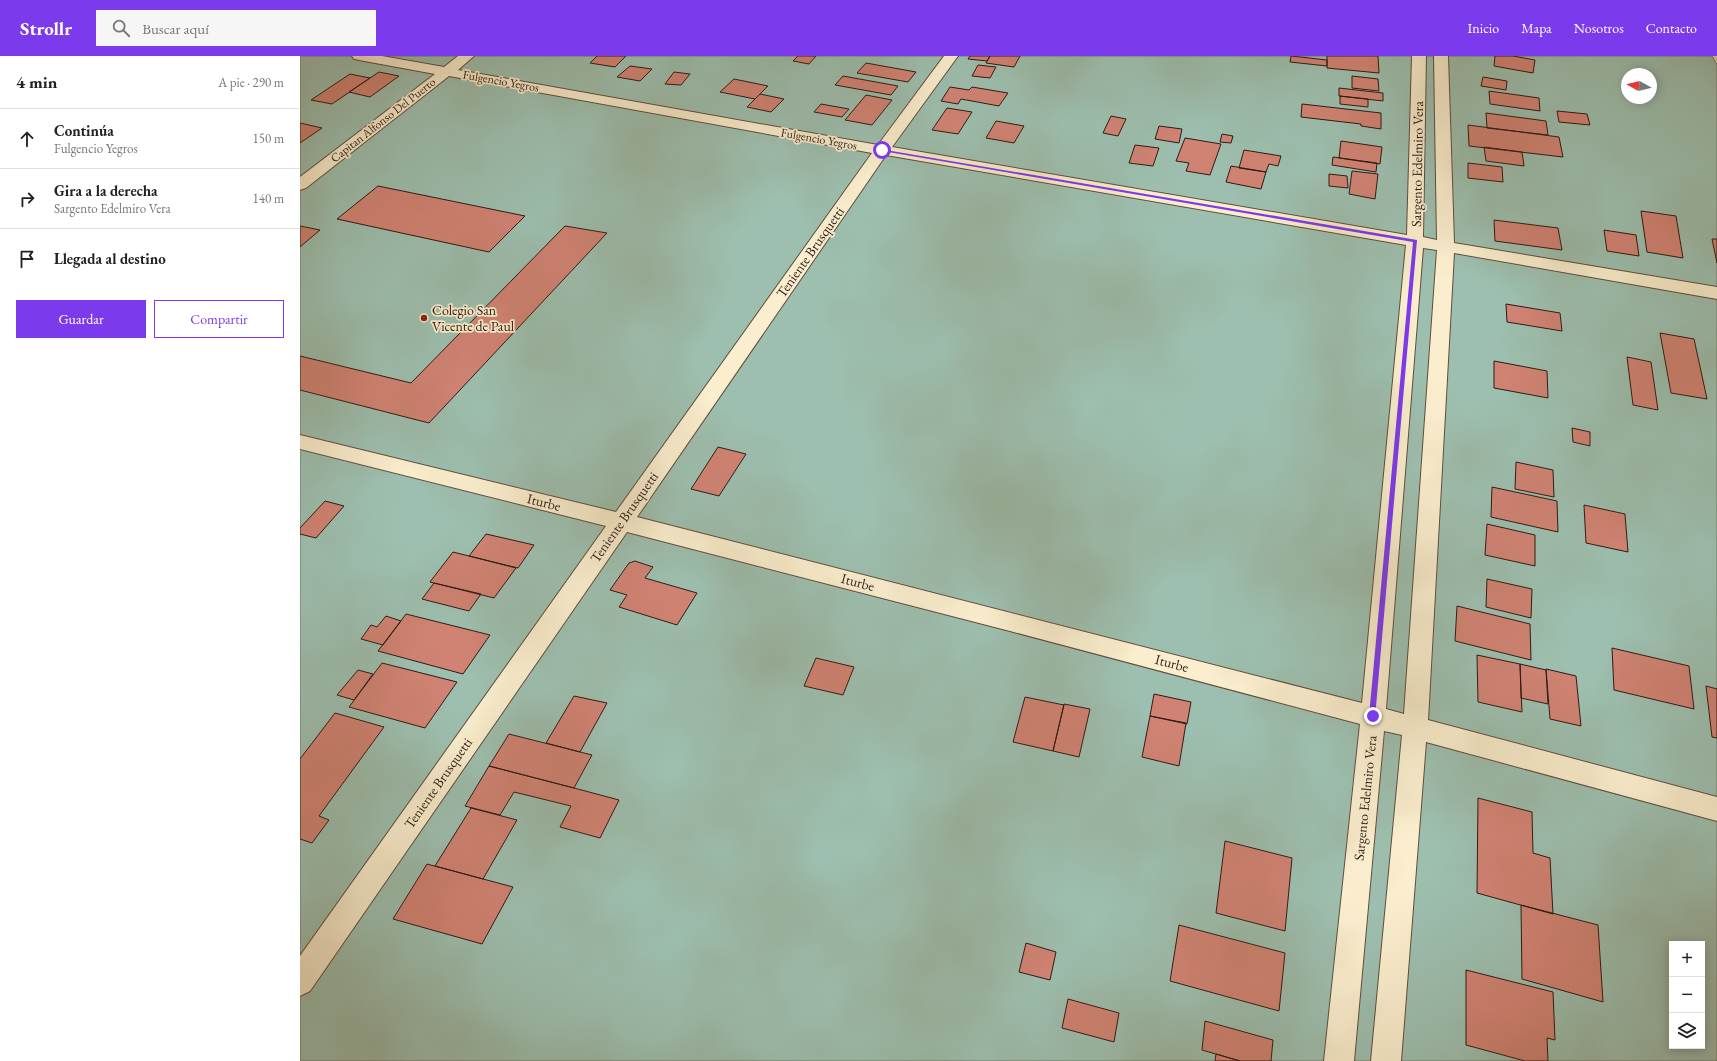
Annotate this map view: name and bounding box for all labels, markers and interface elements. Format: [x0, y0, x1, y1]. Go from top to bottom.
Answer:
search box [96, 10, 376, 46]
text: Strollr [20, 16, 72, 41]
icon: search [110, 17, 132, 39]
text: Buscar aquí [142, 19, 209, 38]
text: Inicio [1468, 19, 1499, 37]
text: Mapa [1521, 19, 1552, 37]
text: Nosotros [1574, 19, 1624, 37]
text: Contacto [1646, 19, 1697, 37]
street label: Fulgencio Yegros [462, 66, 541, 96]
north arrow [1621, 68, 1657, 104]
text: 4 min [16, 71, 57, 93]
text: A pie · 290 m [218, 74, 284, 91]
street label: Capitan Alfonso Del Puerto [327, 74, 439, 166]
street label: Sargento Edelmiro Vera [1407, 101, 1427, 227]
text: Continúa [54, 121, 114, 140]
street label: Fulgencio Yegros [780, 124, 859, 154]
icon: ahead [16, 128, 38, 150]
text: 150 m [253, 130, 284, 147]
text: Fulgencio Yegros [54, 140, 138, 157]
route start [873, 141, 891, 159]
text: Gira a la derecha [54, 181, 158, 200]
icon: right [16, 188, 38, 210]
text: 140 m [253, 190, 284, 207]
text: Sargento Edelmiro Vera [54, 200, 171, 217]
street label: Teniente Brusquetti [772, 203, 848, 301]
icon: arrive [16, 248, 38, 270]
text: Llegada al destino [54, 249, 166, 268]
button: Guardar [16, 300, 146, 338]
button: Compartir [154, 300, 284, 338]
place label: Colegio San Vicente de Paul [432, 301, 515, 335]
marker: Colegio San Vicente de Paul [419, 313, 429, 323]
street label: Teniente Brusquetti [586, 468, 662, 566]
street label: Iturbe [525, 489, 563, 515]
street label: Iturbe [839, 569, 877, 595]
street label: Iturbe [1153, 650, 1191, 676]
route end [1364, 707, 1382, 725]
street label: Teniente Brusquetti [400, 734, 476, 832]
street label: Sargento Edelmiro Vera [1349, 734, 1381, 861]
map controls [1669, 941, 1705, 1049]
button: + [1669, 941, 1705, 977]
button: − [1669, 977, 1705, 1013]
button: layers [1669, 1013, 1705, 1049]

